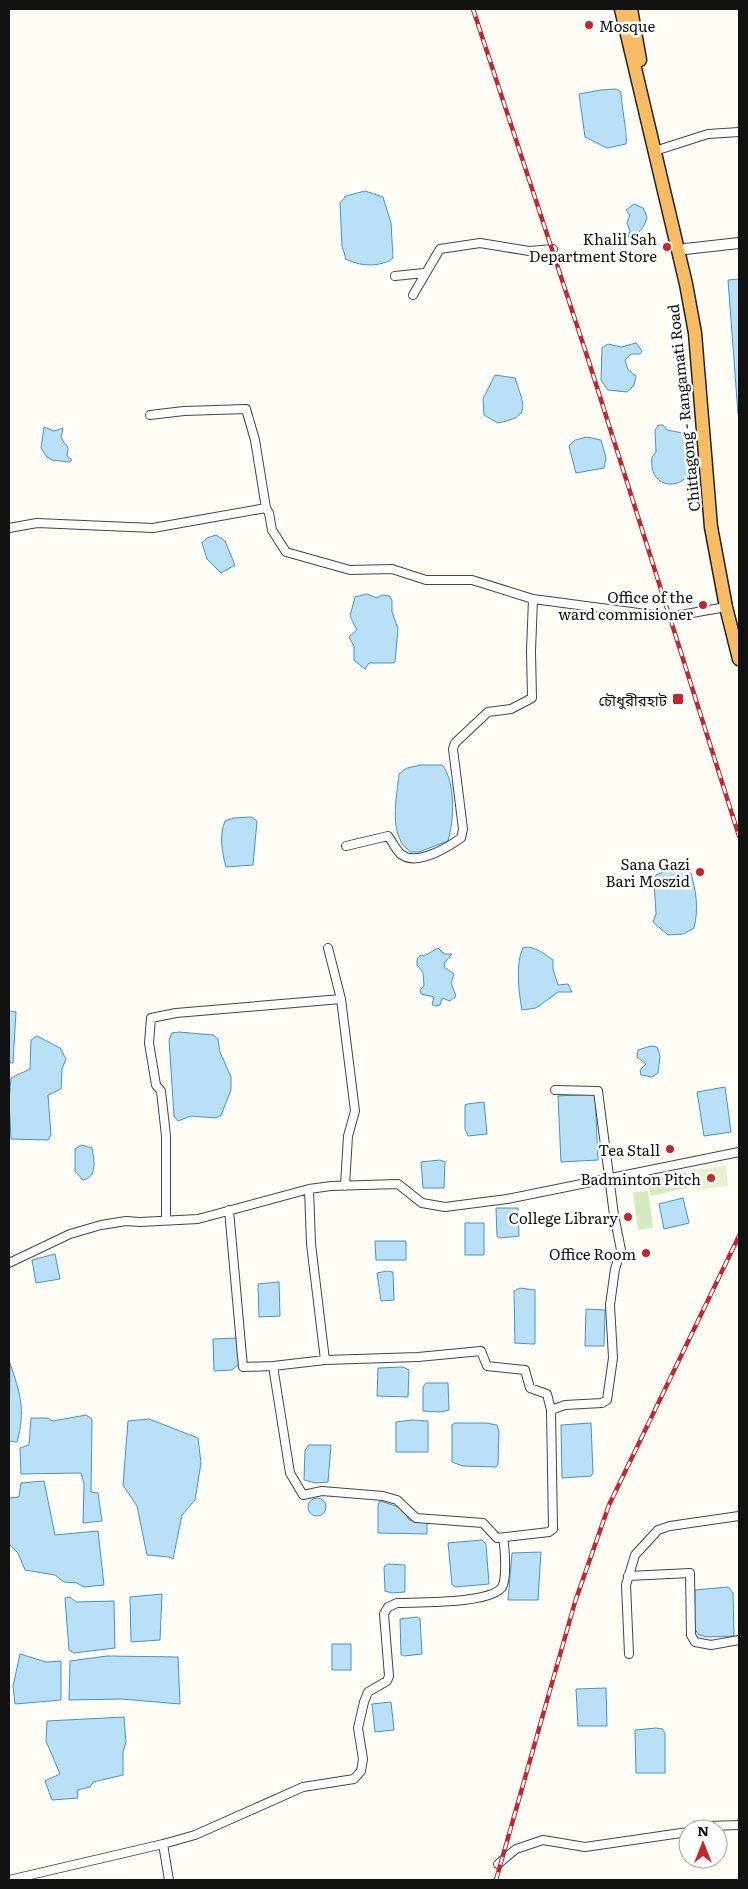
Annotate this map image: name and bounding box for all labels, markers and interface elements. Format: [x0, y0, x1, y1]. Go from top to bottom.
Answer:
place label: Mosque [599, 14, 655, 37]
marker: Mosque [583, 19, 595, 31]
place label: Khalil Sah Department Store [529, 227, 657, 267]
marker: Khalil Sah Department Store [661, 241, 673, 253]
street label: Chittagong - Rangamati Road [661, 303, 705, 513]
place label: Office of the ward commisioner [558, 585, 693, 625]
marker: Office of the ward commisioner [697, 599, 709, 611]
place label: চৌধুরীরহাট [599, 688, 668, 711]
marker: চৌধুরীরহাট [671, 692, 685, 706]
place label: Sana Gazi Bari Moszid [606, 852, 690, 892]
marker: Sana Gazi Bari Moszid [694, 866, 706, 878]
place label: Tea Stall [598, 1138, 660, 1161]
marker: Tea Stall [664, 1143, 676, 1155]
place label: Badminton Pitch [581, 1167, 701, 1190]
marker: Badminton Pitch [705, 1172, 717, 1184]
place label: College Library [508, 1206, 618, 1229]
marker: College Library [622, 1211, 634, 1223]
place label: Office Room [549, 1242, 636, 1265]
marker: Office Room [640, 1247, 652, 1259]
north arrow [678, 1819, 728, 1869]
text: N [697, 1820, 709, 1840]

